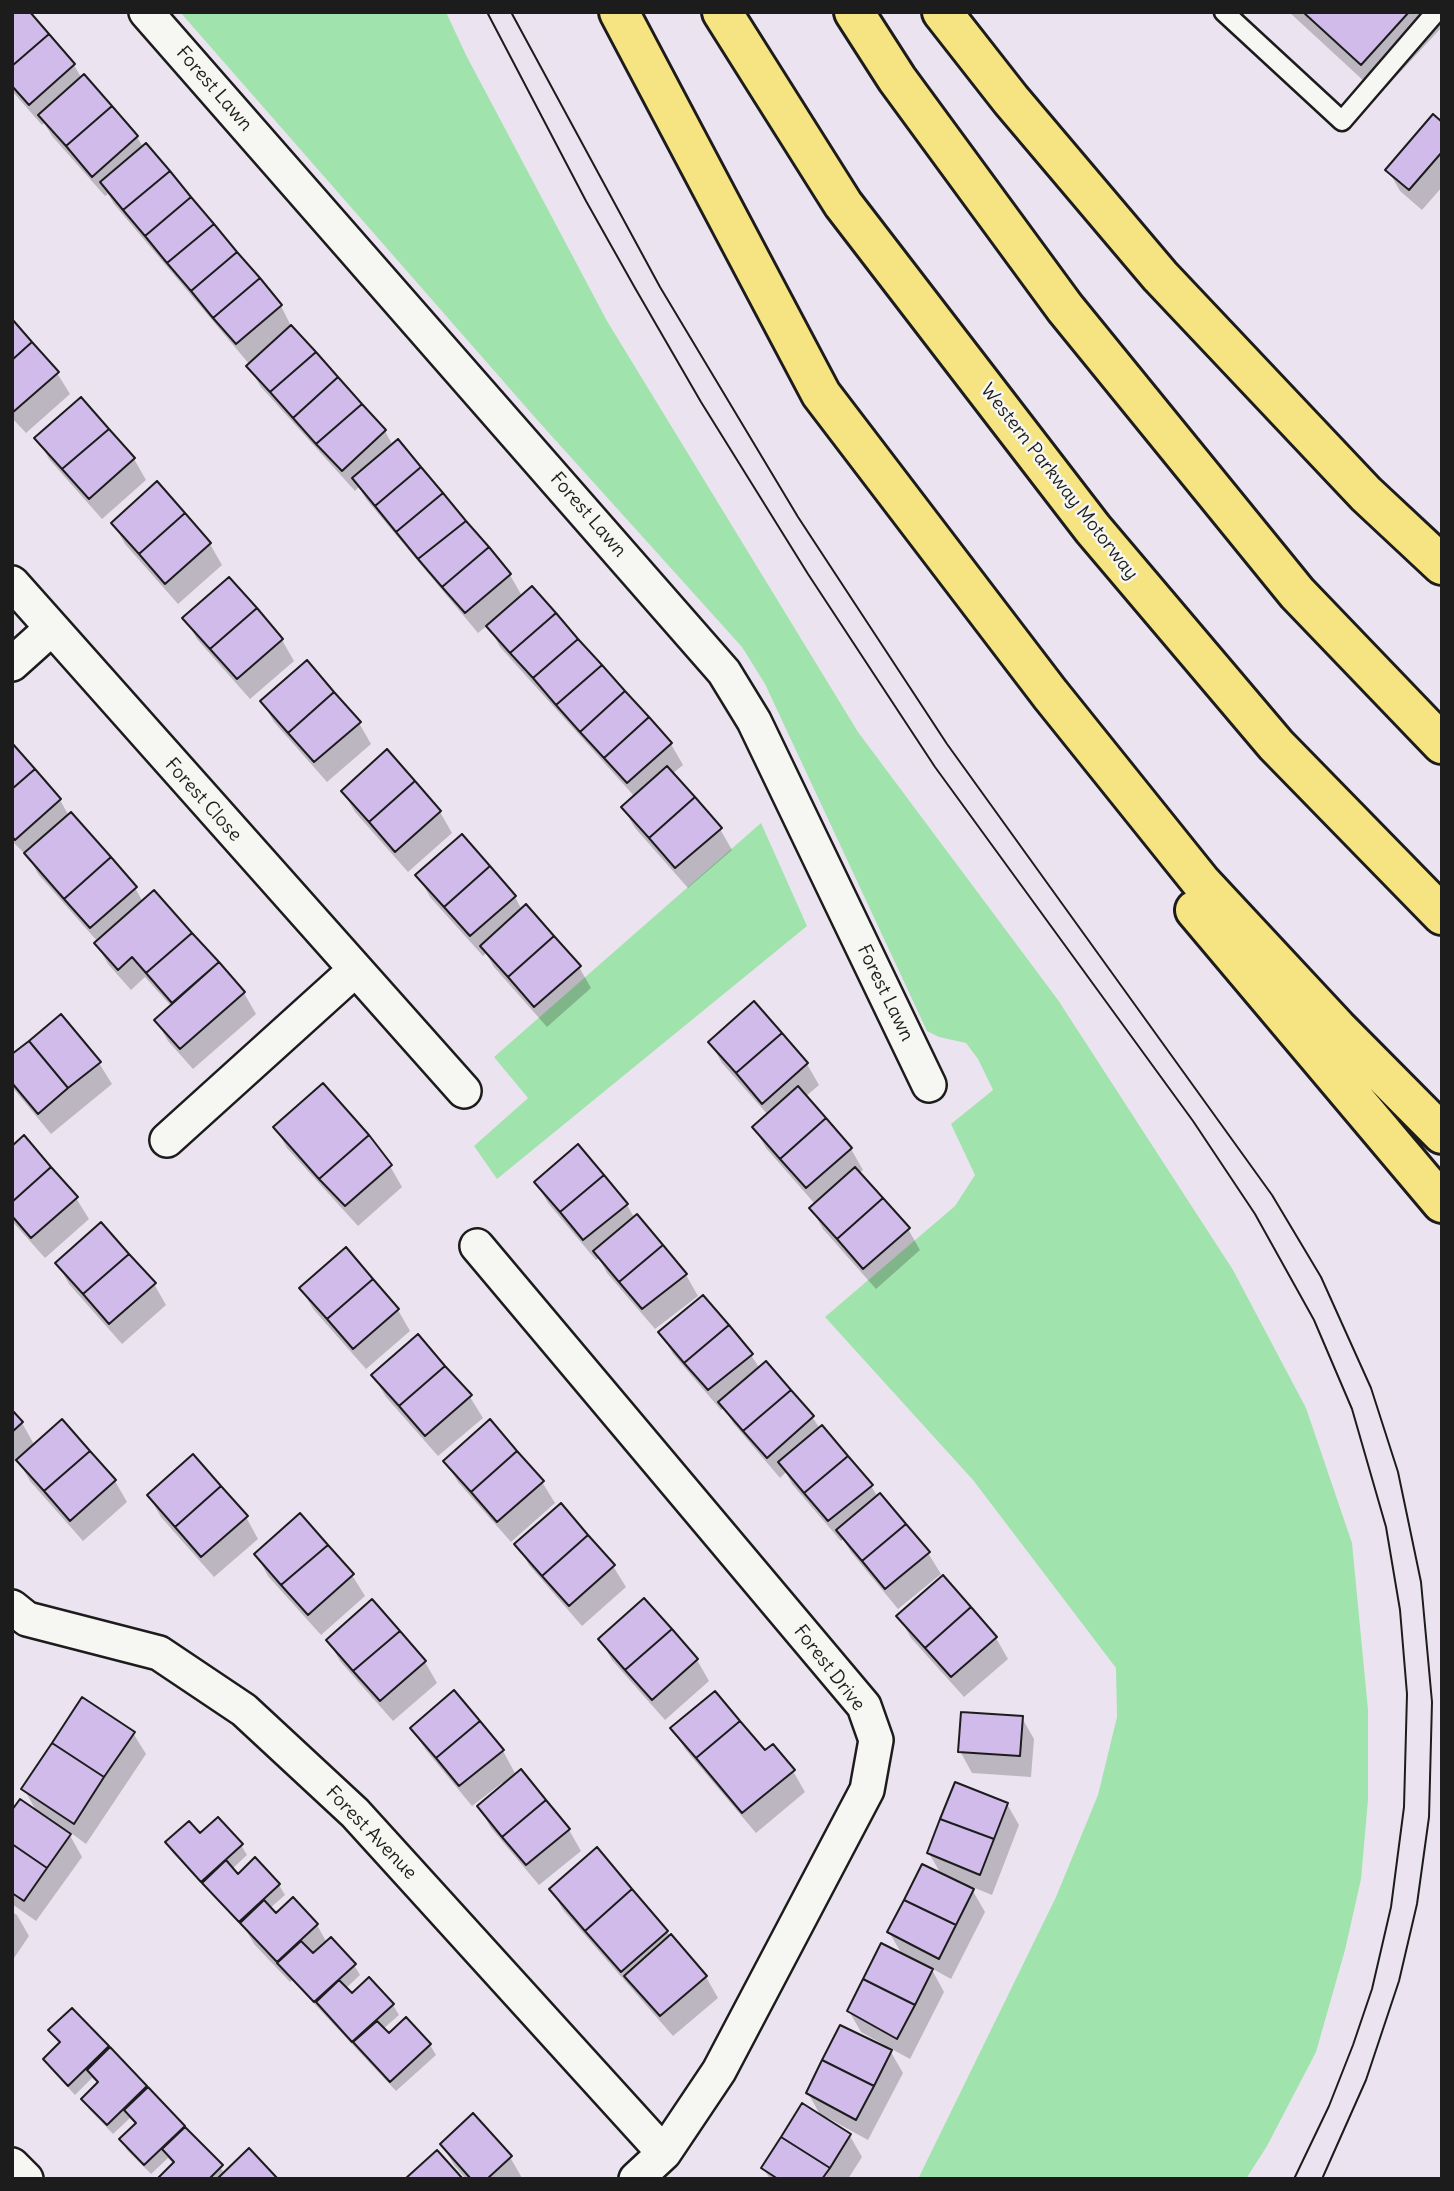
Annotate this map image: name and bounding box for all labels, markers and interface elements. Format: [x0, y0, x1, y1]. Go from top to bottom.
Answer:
street label: Forest Lawn [171, 42, 257, 136]
street label: Western Parkway Motorway [975, 379, 1143, 585]
street label: Forest Lawn [545, 468, 631, 562]
street label: Forest Close [160, 754, 246, 846]
street label: Forest Lawn [852, 941, 918, 1045]
street label: Forest Drive [788, 1621, 870, 1715]
street label: Forest Avenue [321, 1781, 421, 1885]

